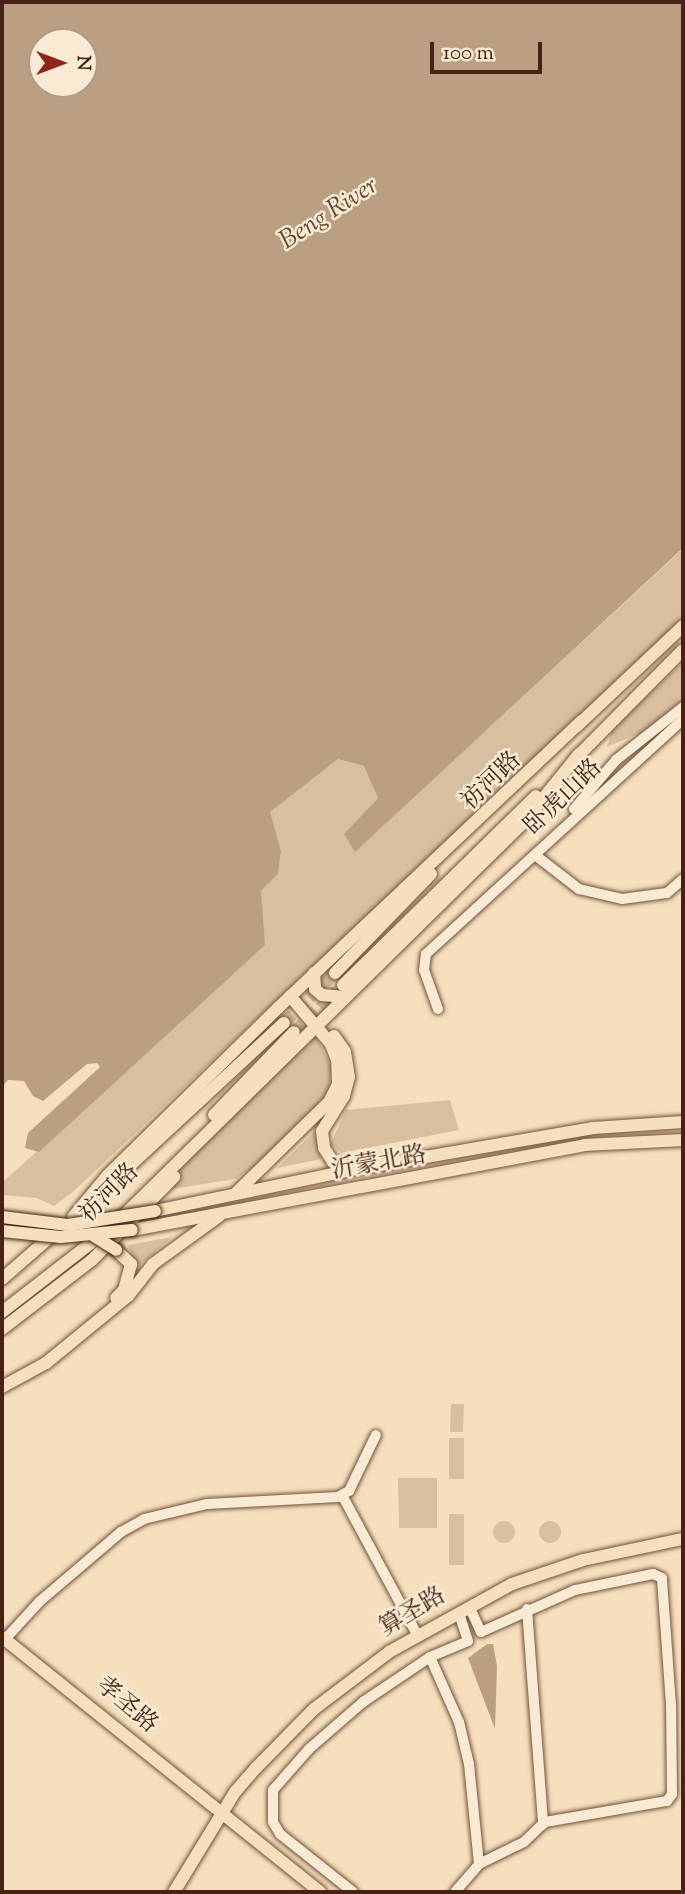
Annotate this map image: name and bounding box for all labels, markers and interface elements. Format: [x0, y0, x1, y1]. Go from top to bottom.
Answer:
north arrow [28, 28, 98, 98]
scale bar [433, 28, 545, 72]
text: 100 m [443, 39, 494, 69]
text: N [69, 55, 96, 71]
water label: Beng River [274, 171, 384, 257]
street label: 祊河路 [456, 747, 528, 817]
street label: 卧虎山路 [519, 754, 609, 842]
street label: 沂蒙北路 [329, 1141, 429, 1187]
street label: 祊河路 [74, 1158, 146, 1230]
street label: 算圣路 [375, 1582, 451, 1644]
street label: 孝圣路 [89, 1672, 163, 1740]

